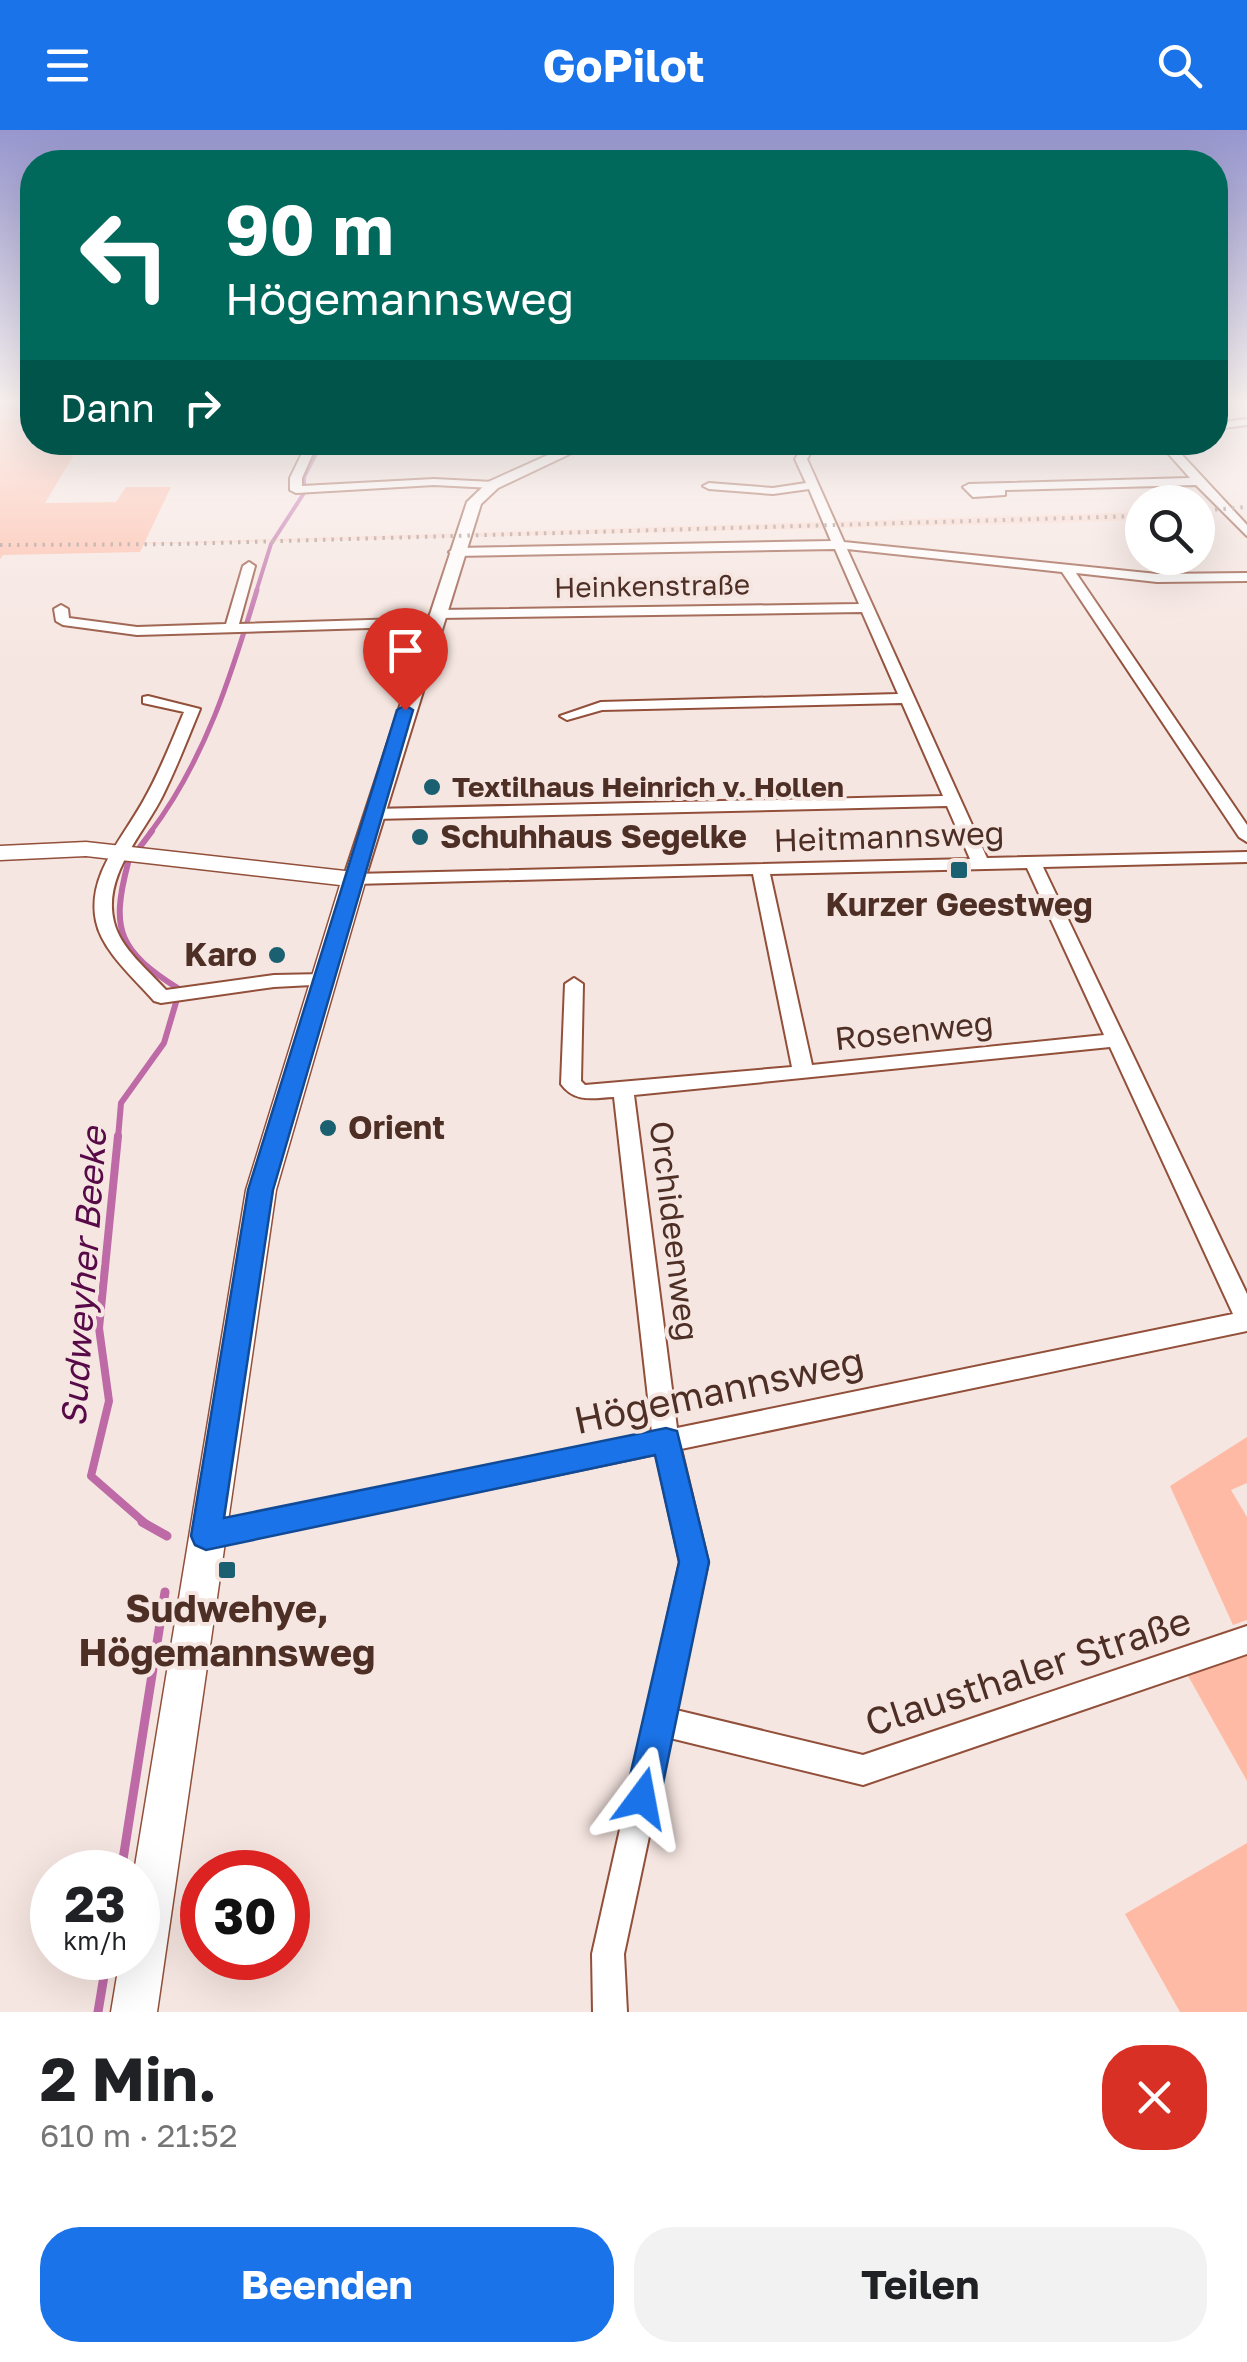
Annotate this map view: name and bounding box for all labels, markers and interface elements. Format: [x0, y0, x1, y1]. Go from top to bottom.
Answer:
icon: menu [40, 38, 95, 93]
text: GoPilot [542, 38, 705, 92]
icon: search [1152, 38, 1207, 93]
text: 90 m [225, 186, 394, 270]
icon: left [60, 190, 190, 320]
text: Högemannsweg [225, 271, 574, 325]
icon: right [175, 380, 230, 435]
text: Dann [60, 385, 155, 430]
map controls [1125, 485, 1215, 575]
button: search [1125, 485, 1215, 575]
street label: Heinkenstraße [554, 567, 750, 604]
pin [363, 608, 448, 711]
icon: arrive [378, 623, 433, 678]
place label: Textilhaus Heinrich v. Hollen [452, 770, 844, 803]
marker: Textilhaus Heinrich v. Hollen [421, 776, 443, 798]
street label: Heitmannsweg [773, 813, 1005, 859]
place label: Schuhhaus Segelke [440, 817, 747, 855]
marker: Schuhhaus Segelke [409, 826, 431, 848]
marker: Kurzer Geestweg [948, 859, 970, 881]
place label: Kurzer Geestweg [825, 885, 1093, 923]
place label: Karo [184, 935, 257, 973]
marker: Karo [266, 944, 288, 966]
street label: Rosenweg [833, 1003, 995, 1057]
place label: Orient [348, 1108, 445, 1146]
marker: Orient [317, 1117, 339, 1139]
street label: Orchideenweg [643, 1119, 707, 1343]
water label: Sudweyher Beeke [52, 1123, 115, 1428]
street label: Högemannsweg [570, 1337, 868, 1442]
marker: Sudwehye, Högemannsweg [216, 1559, 238, 1581]
place label: Sudwehye, Högemannsweg [79, 1585, 375, 1675]
street label: Clausthaler Straße [859, 1597, 1196, 1744]
position arrow [590, 1746, 694, 1850]
speed limit sign: 30 [180, 1850, 310, 1980]
text: 23 [64, 1873, 125, 1933]
text: km/h [63, 1925, 127, 1956]
text: 2 Min. [40, 2042, 217, 2114]
button: close [1102, 2045, 1207, 2150]
text: 610 m · 21:52 [40, 2116, 237, 2154]
button: Beenden [40, 2227, 614, 2342]
button: Teilen [634, 2227, 1207, 2342]

